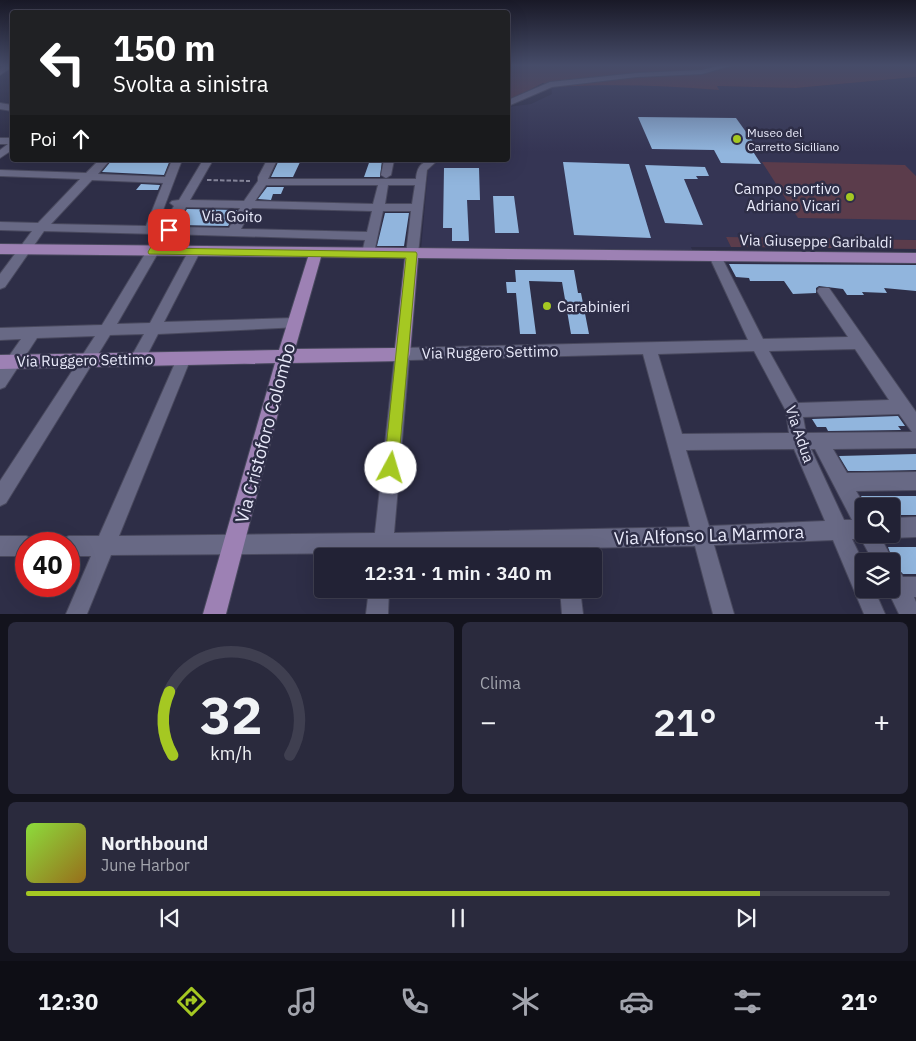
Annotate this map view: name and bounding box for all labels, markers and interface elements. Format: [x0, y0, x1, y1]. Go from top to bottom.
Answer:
text: 150 m [113, 25, 216, 71]
icon: left [30, 30, 95, 95]
text: Svolta a sinistra [113, 69, 268, 98]
icon: ahead [67, 125, 95, 153]
place label: Museo del Carretto Siciliano [747, 125, 840, 154]
text: Poi [30, 127, 57, 151]
marker: Museo del Carretto Siciliano [731, 133, 743, 145]
place label: Campo sportivo Adriano Vicari [734, 179, 840, 215]
marker: Campo sportivo Adriano Vicari [844, 191, 856, 203]
street label: Via Goito [202, 206, 262, 226]
pin [148, 209, 190, 251]
icon: arrive [155, 216, 183, 244]
street label: Via Giuseppe Garibaldi [739, 230, 893, 252]
place label: Carabinieri [557, 297, 630, 316]
marker: Carabinieri [541, 300, 553, 312]
street label: Via Cristoforo Colombo [230, 340, 300, 526]
street label: Via Ruggero Settimo [422, 341, 558, 363]
street label: Via Ruggero Settimo [17, 349, 153, 371]
street label: Via Adua [781, 403, 819, 465]
position arrow [364, 441, 416, 493]
map controls [855, 498, 900, 598]
button: search [855, 498, 900, 543]
street label: Via Alfonso La Marmora [613, 520, 805, 550]
speed limit sign: 40 [15, 532, 80, 597]
button: layers [855, 553, 900, 598]
text: 12:31 · 1 min · 340 m [364, 561, 552, 585]
text: Clima [480, 673, 521, 693]
text: 32 [200, 681, 262, 748]
text: 21° [653, 697, 717, 746]
text: − [480, 703, 497, 740]
text: + [873, 703, 890, 740]
text: km/h [210, 742, 252, 765]
text: Northbound [101, 831, 208, 855]
text: June Harbor [101, 855, 190, 875]
icon: previous [156, 904, 184, 932]
icon: pause [444, 904, 472, 932]
icon: next [732, 904, 760, 932]
icon: directions [174, 984, 209, 1019]
icon: music [285, 984, 320, 1019]
icon: phone [397, 984, 432, 1019]
icon: climate [508, 984, 543, 1019]
icon: car [619, 984, 654, 1019]
icon: filters [730, 984, 765, 1019]
text: 12:30 [38, 987, 98, 1016]
text: 21° [841, 987, 878, 1016]

